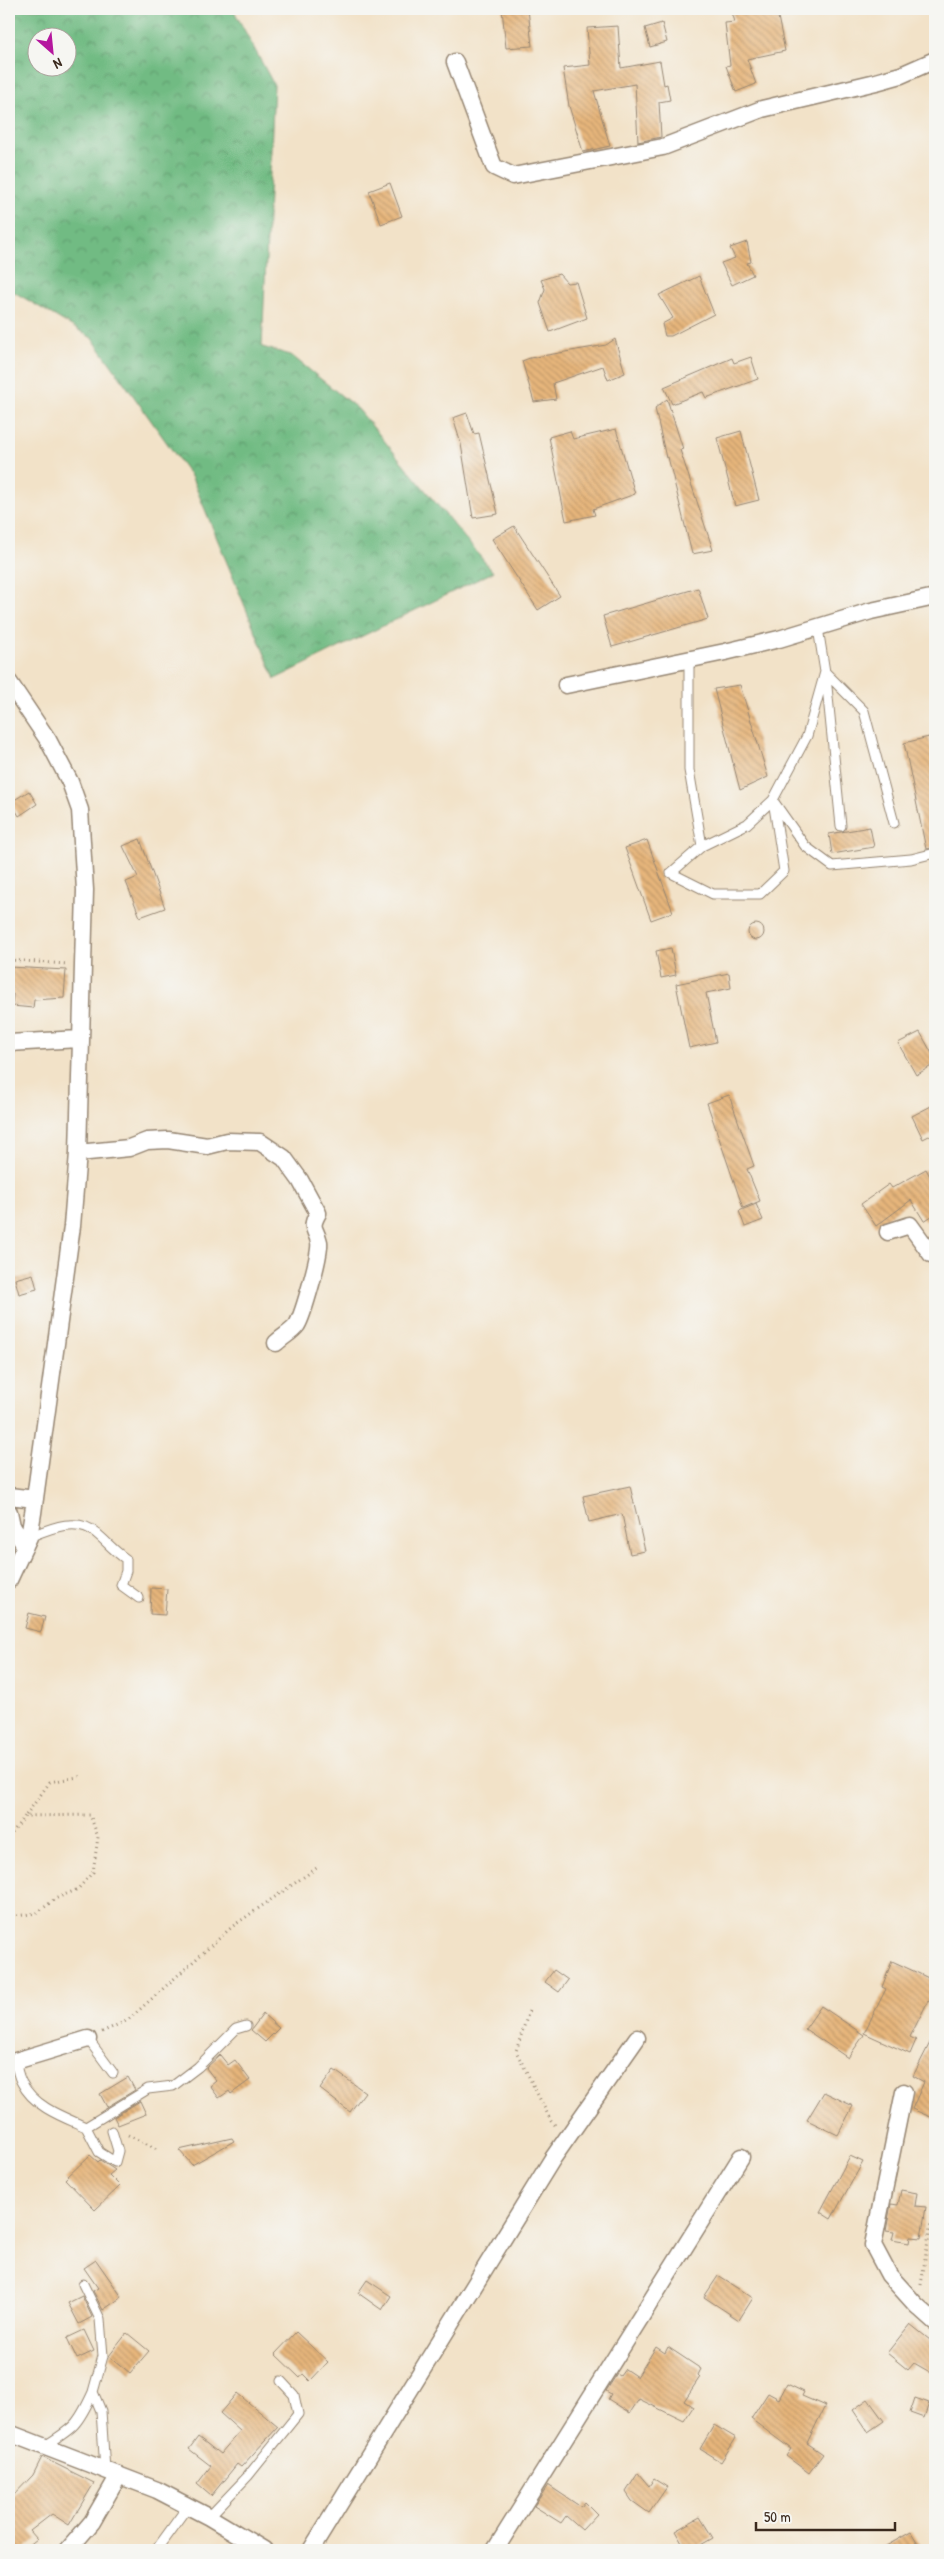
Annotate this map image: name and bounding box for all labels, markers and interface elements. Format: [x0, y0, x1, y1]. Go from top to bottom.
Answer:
north arrow [28, 28, 78, 78]
text: N [50, 54, 66, 74]
scale bar [756, 2499, 895, 2531]
text: 50 m [764, 2506, 791, 2527]

